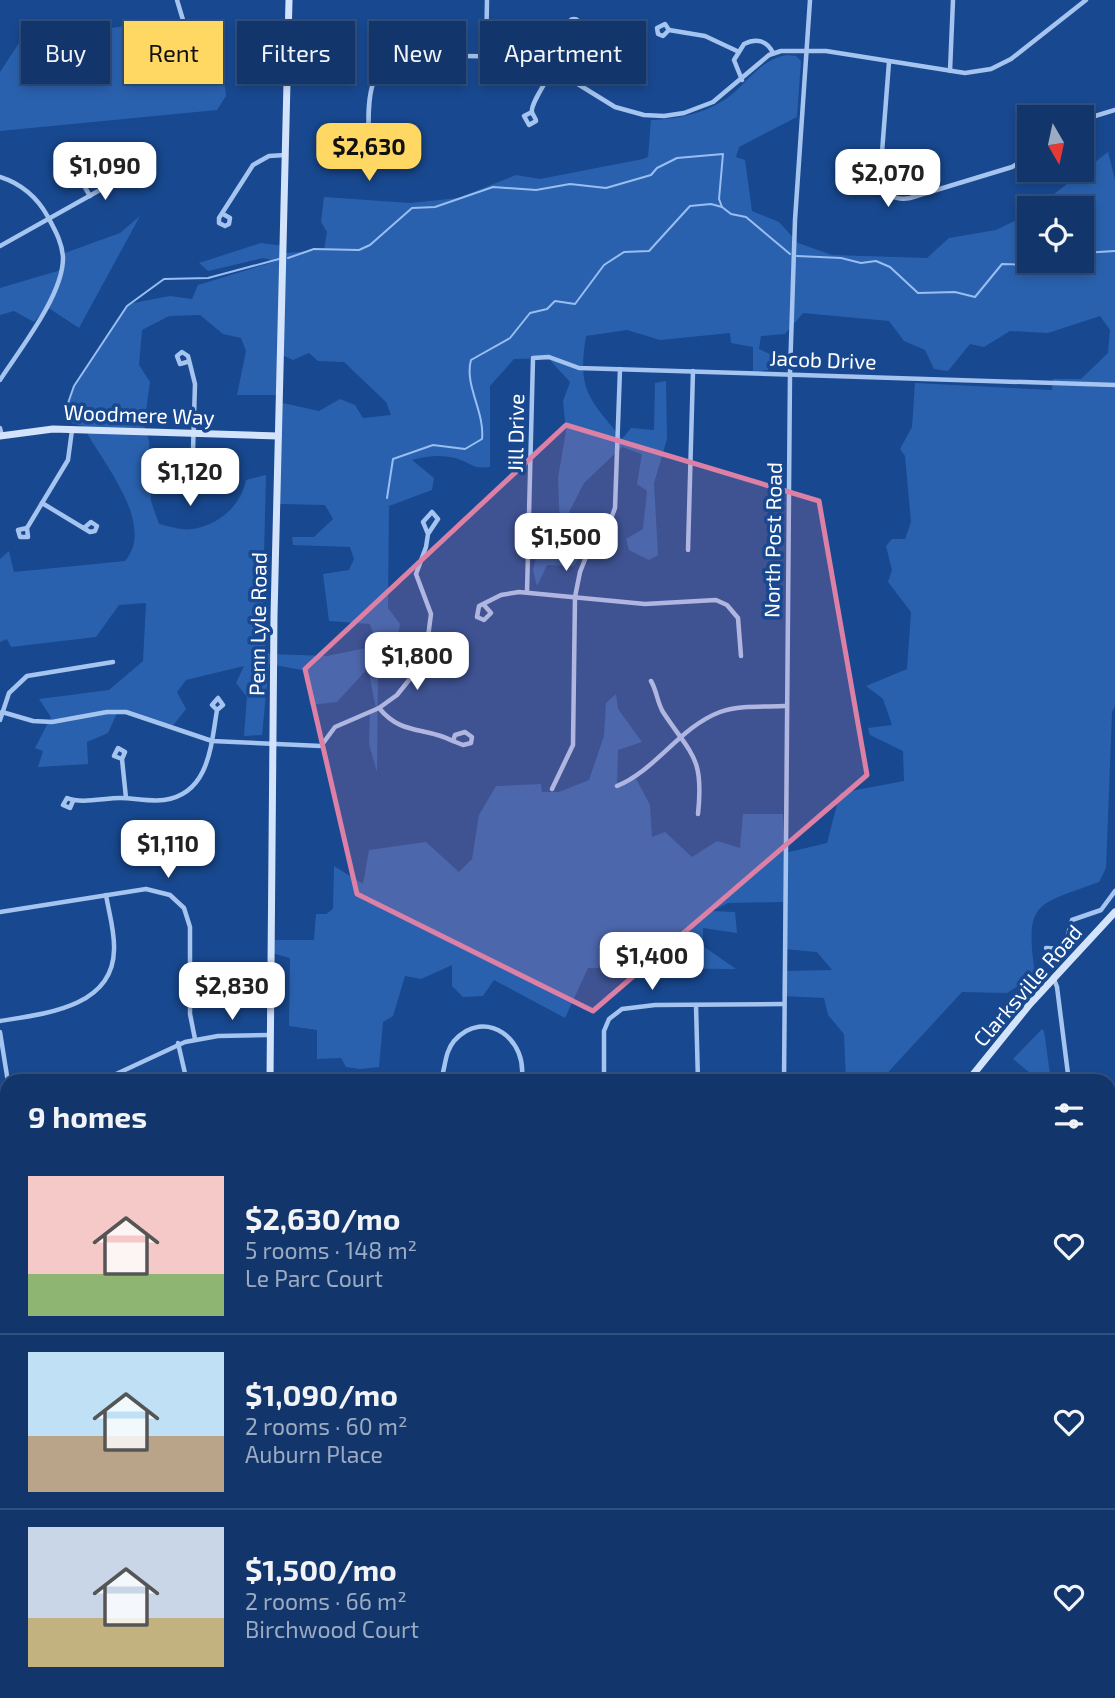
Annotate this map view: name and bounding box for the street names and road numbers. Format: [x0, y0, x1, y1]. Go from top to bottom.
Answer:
street label: Jacob Drive [769, 345, 877, 373]
street label: Jill Drive [502, 393, 528, 473]
street label: Woodmere Way [63, 399, 215, 429]
street label: North Post Road [758, 462, 786, 618]
street label: Penn Lyle Road [243, 552, 271, 696]
street label: Clarksville Road [968, 919, 1086, 1051]

